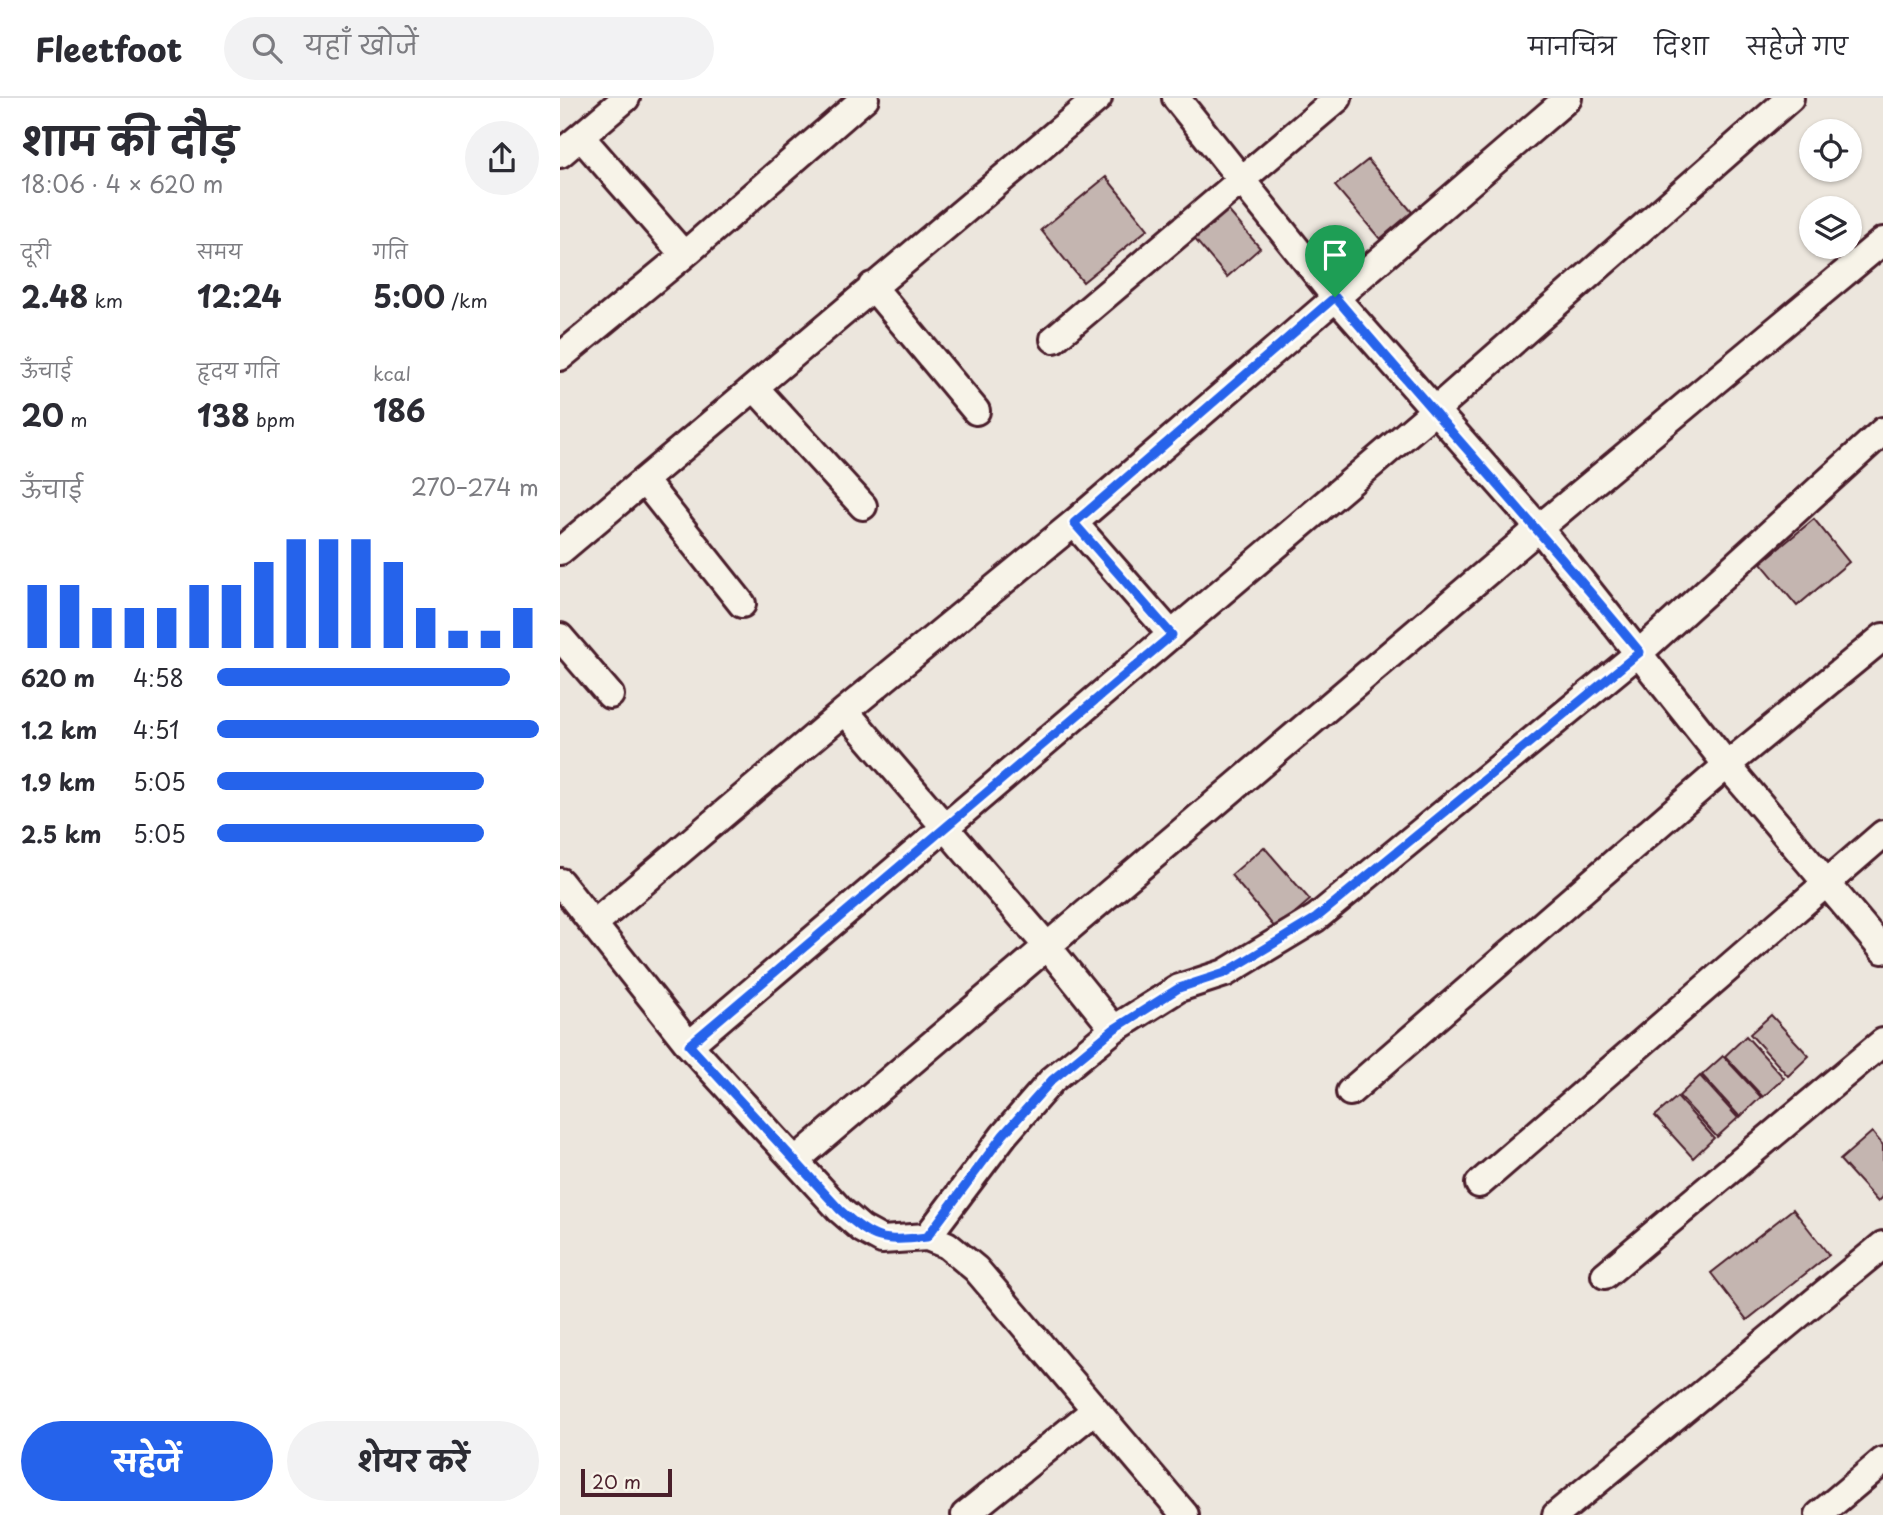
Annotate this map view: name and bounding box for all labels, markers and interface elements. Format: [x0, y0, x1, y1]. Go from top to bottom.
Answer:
search box [224, 17, 714, 80]
text: Fleetfoot [35, 23, 182, 73]
text: यहाँ खोजें [304, 25, 418, 64]
text: मानचित्र [1528, 27, 1616, 63]
text: दिशा [1654, 27, 1709, 63]
text: सहेजे गए [1747, 27, 1848, 63]
icon: search [248, 29, 286, 67]
text: शाम की दौड़ [21, 111, 238, 168]
map controls [1799, 119, 1862, 259]
button: locate [1799, 119, 1862, 182]
button: share [465, 121, 539, 195]
text: 18:06 · 4 × 620 m [21, 166, 223, 201]
button: layers [1799, 196, 1862, 259]
pin [1305, 225, 1365, 297]
icon: arrive [1316, 236, 1354, 274]
text: दूरी [21, 237, 51, 265]
text: समय [197, 237, 242, 265]
text: गति [373, 237, 408, 265]
text: 2.48 [21, 273, 88, 318]
text: 12:24 [197, 273, 282, 318]
text: 5:00 [373, 273, 445, 318]
text: km [88, 286, 123, 314]
text: /km [445, 286, 488, 314]
text: ऊँचाई [21, 356, 72, 384]
text: हृदय गति [197, 356, 279, 384]
text: kcal [373, 359, 411, 387]
text: 186 [373, 387, 426, 432]
text: 20 [21, 392, 64, 437]
text: 138 [197, 392, 250, 437]
text: m [64, 405, 87, 433]
text: bpm [250, 405, 295, 433]
text: 270–274 m [411, 469, 539, 504]
text: ऊँचाई [21, 471, 83, 506]
text: 620 m [21, 660, 95, 695]
text: 4:58 [133, 660, 184, 695]
text: 1.2 km [21, 712, 97, 747]
text: 4:51 [133, 712, 179, 747]
text: 1.9 km [21, 764, 95, 799]
text: 5:05 [133, 764, 186, 799]
text: 2.5 km [21, 816, 101, 851]
text: 5:05 [133, 816, 186, 851]
button: सहेजें [21, 1421, 273, 1501]
button: शेयर करें [287, 1421, 539, 1501]
scale bar [581, 1466, 672, 1498]
text: 20 m [592, 1467, 641, 1495]

